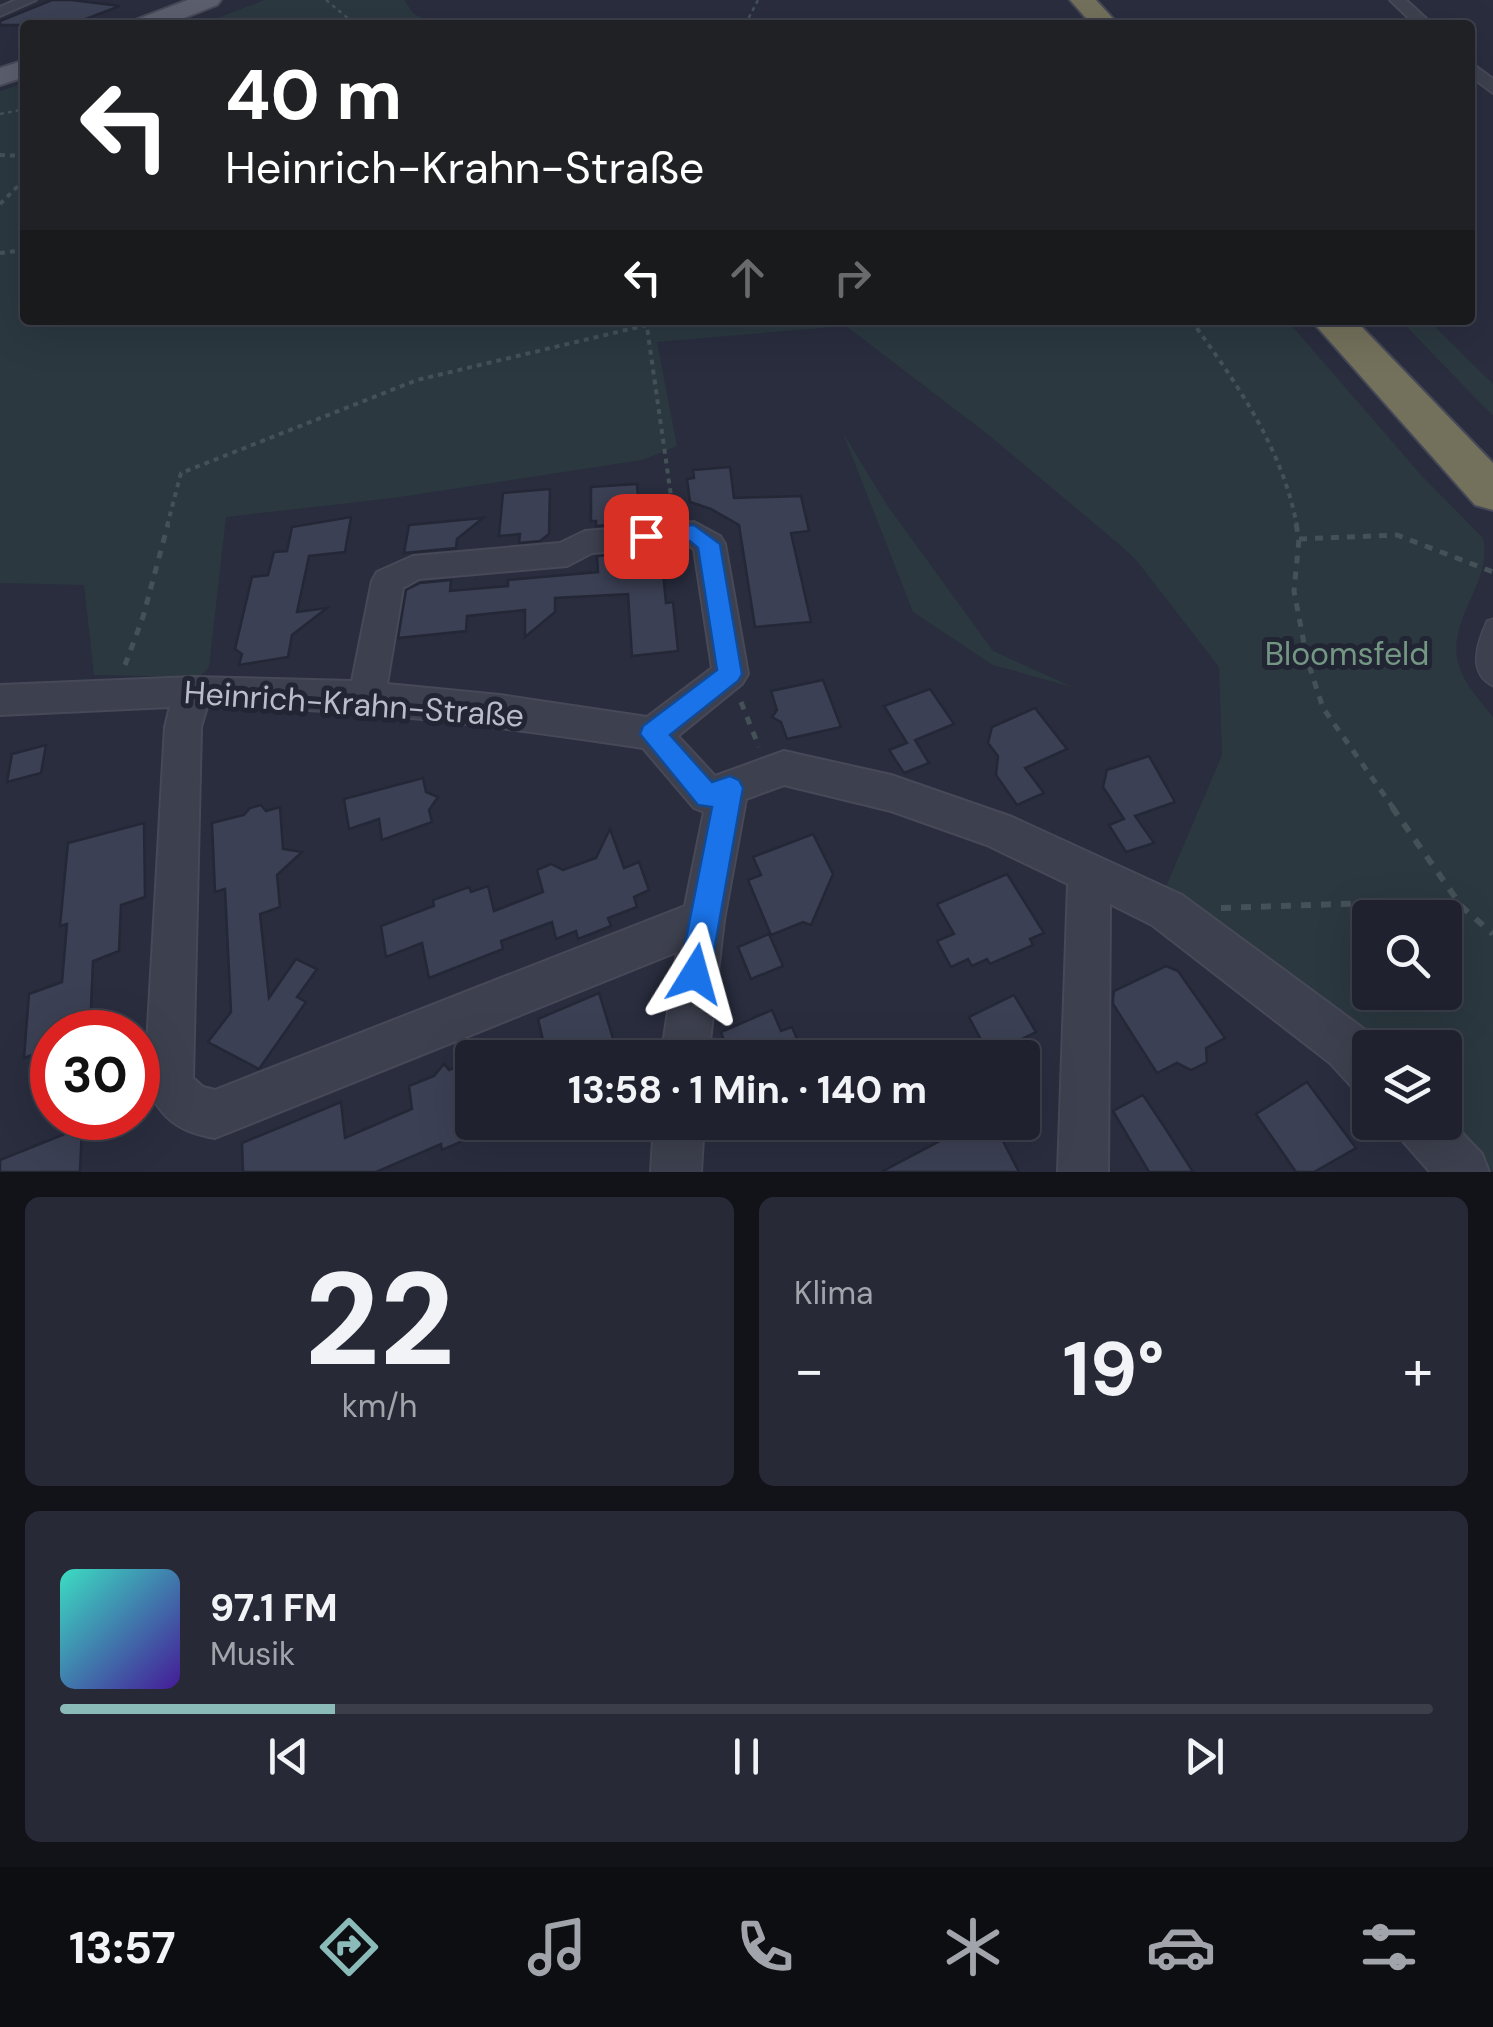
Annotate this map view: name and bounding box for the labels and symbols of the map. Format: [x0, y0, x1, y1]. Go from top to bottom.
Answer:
pin [604, 494, 689, 579]
park label: Bloomsfeld [1265, 633, 1429, 675]
street label: Heinrich-Krahn-Straße [183, 671, 525, 737]
position arrow [643, 922, 747, 1026]
speed limit sign: 30 [30, 1010, 160, 1140]

